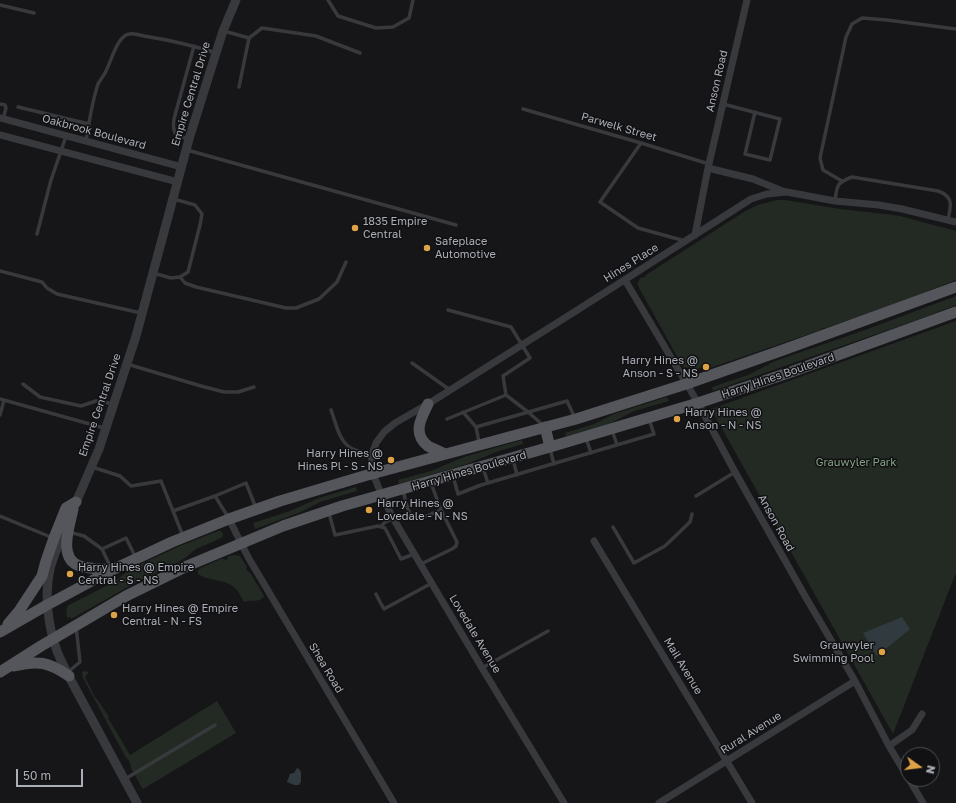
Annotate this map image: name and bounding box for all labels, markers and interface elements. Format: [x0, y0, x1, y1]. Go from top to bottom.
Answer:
street label: Empire Central Drive [169, 40, 213, 148]
street label: Anson Road [703, 49, 731, 113]
street label: Parwelk Street [580, 110, 658, 144]
street label: Oakbrook Boulevard [41, 112, 147, 152]
place label: 1835 Empire Central [363, 215, 427, 241]
marker: 1835 Empire Central [350, 223, 360, 233]
place label: Safeplace Automotive [435, 235, 496, 261]
street label: Hines Place [601, 241, 661, 285]
marker: Safeplace Automotive [422, 243, 432, 253]
street label: Harry Hines Boulevard [720, 350, 836, 402]
street label: Empire Central Drive [76, 352, 124, 458]
place label: Harry Hines @ Anson - S - NS [621, 354, 698, 380]
marker: Harry Hines @ Anson - S - NS [701, 362, 711, 372]
place label: Harry Hines @ Anson - N - NS [685, 406, 762, 432]
marker: Harry Hines @ Anson - N - NS [672, 414, 682, 424]
place label: Harry Hines @ Hines Pl - S - NS [297, 447, 383, 473]
street label: Harry Hines Boulevard [410, 448, 528, 494]
marker: Harry Hines @ Hines Pl - S - NS [386, 455, 396, 465]
park label: Grauwyler Park [816, 456, 896, 470]
street label: Anson Road [755, 492, 797, 554]
place label: Harry Hines @ Lovedale - N - NS [377, 497, 468, 523]
marker: Harry Hines @ Lovedale - N - NS [364, 505, 374, 515]
place label: Harry Hines @ Empire Central - S - NS [78, 561, 194, 587]
marker: Harry Hines @ Empire Central - S - NS [65, 569, 75, 579]
street label: Lovedale Avenue [446, 592, 504, 676]
place label: Harry Hines @ Empire Central - N - FS [122, 602, 238, 628]
marker: Harry Hines @ Empire Central - N - FS [109, 610, 119, 620]
street label: Mail Avenue [661, 635, 705, 697]
place label: Grauwyler Swimming Pool [793, 639, 874, 665]
street label: Shea Road [306, 641, 346, 695]
marker: Grauwyler Swimming Pool [877, 647, 887, 657]
street label: Rural Avenue [718, 709, 784, 757]
north arrow [900, 747, 940, 787]
scale bar [18, 761, 85, 787]
text: N [924, 764, 938, 775]
text: 50 m [23, 768, 51, 783]

